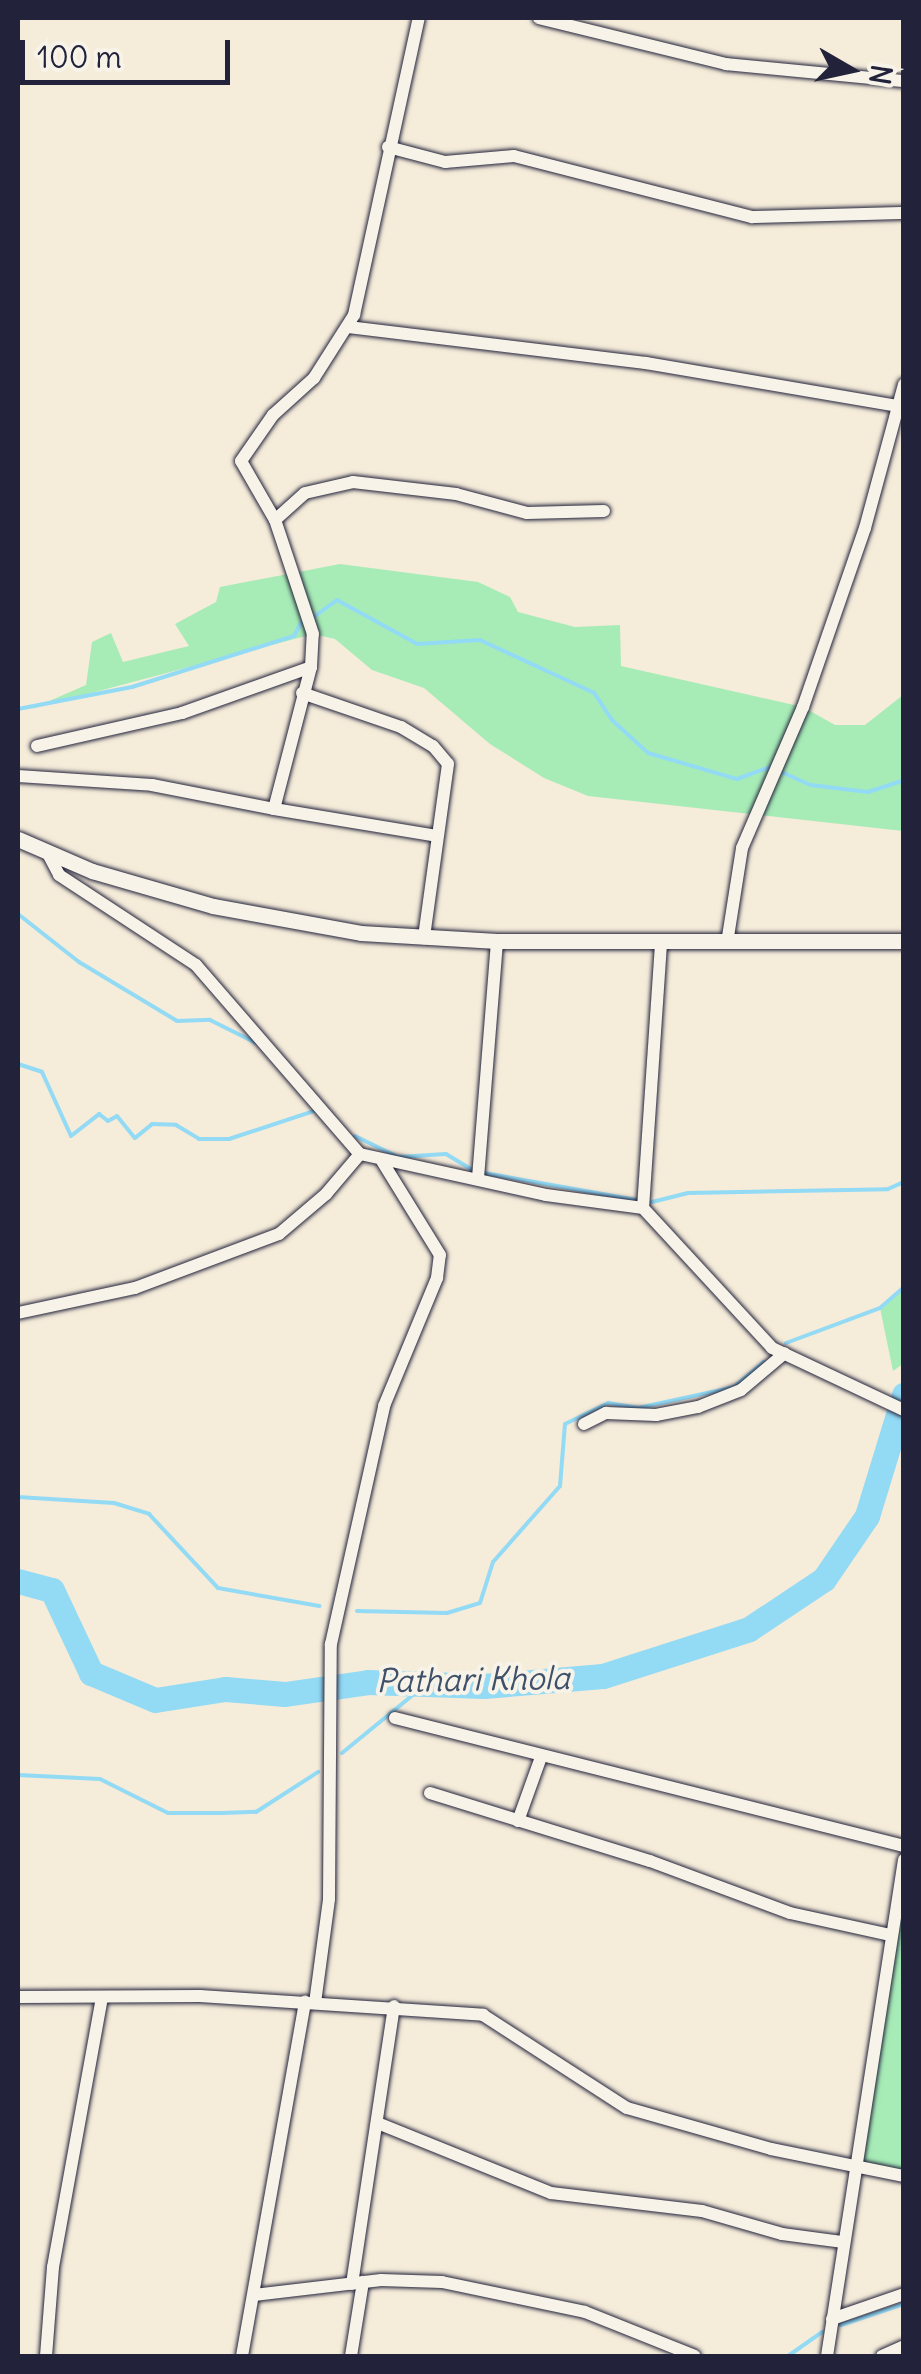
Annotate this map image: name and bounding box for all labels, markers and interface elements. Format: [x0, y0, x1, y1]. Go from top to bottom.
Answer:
scale bar [25, 20, 235, 82]
north arrow [801, 20, 901, 120]
text: 100 m [37, 38, 122, 76]
text: N [861, 62, 900, 87]
water label: Pathari Khola [376, 1659, 570, 1701]

